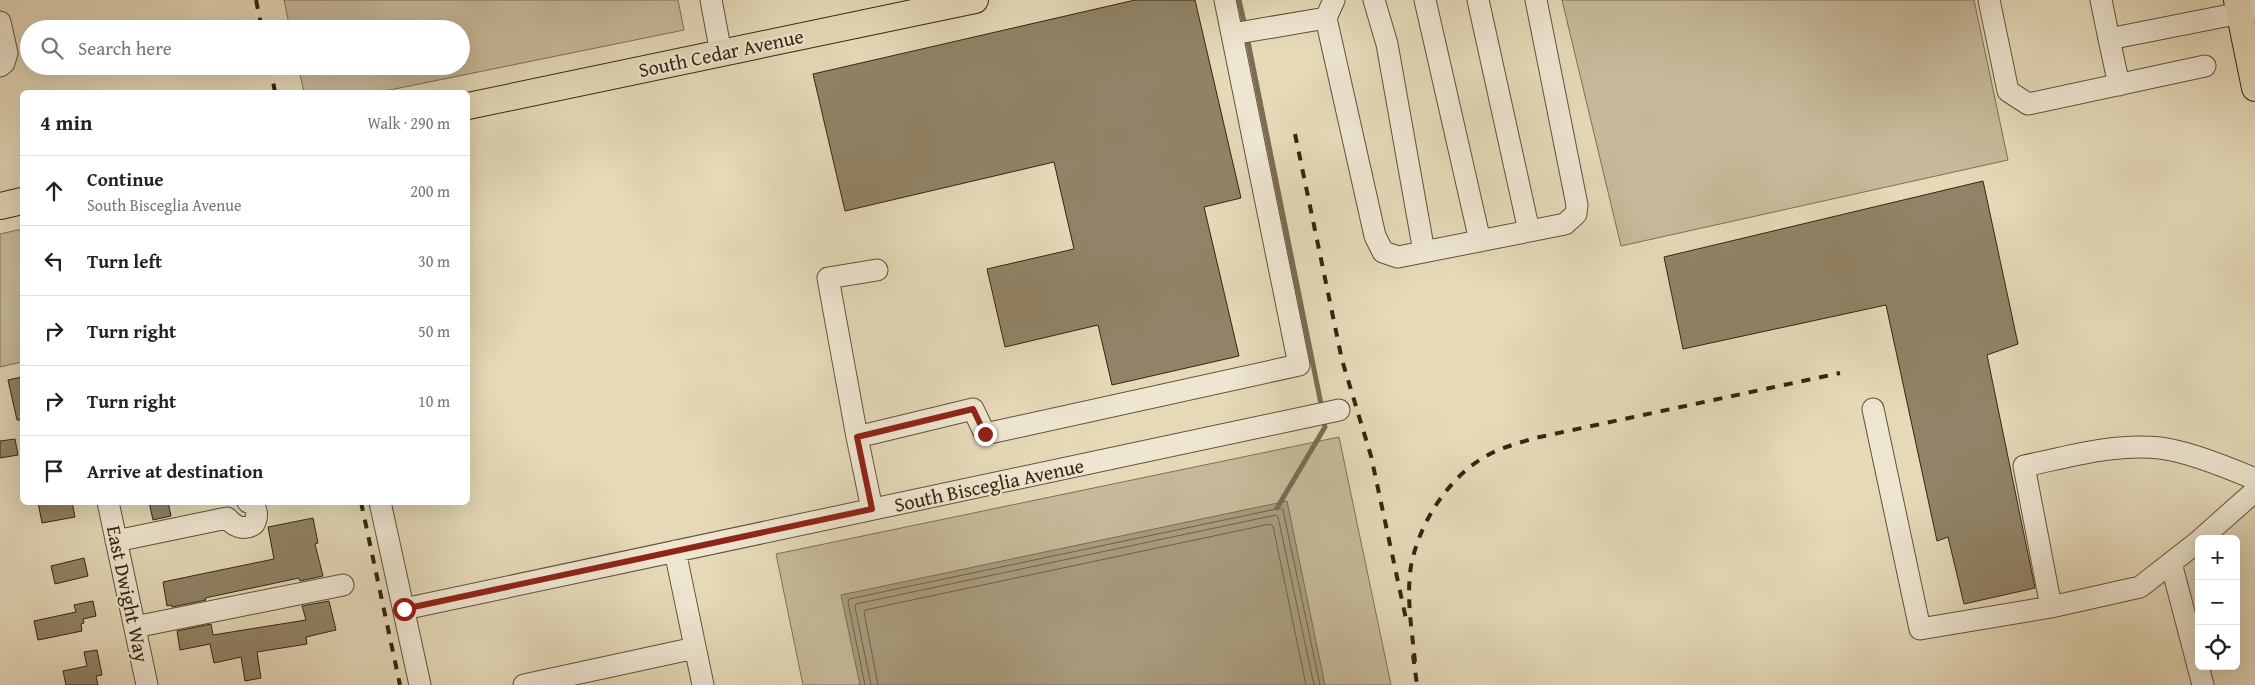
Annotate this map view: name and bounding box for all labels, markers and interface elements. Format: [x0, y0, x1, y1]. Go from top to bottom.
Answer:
search box [20, 20, 470, 75]
street label: South Cedar Avenue [636, 21, 806, 84]
icon: search [38, 34, 66, 62]
text: Search here [78, 34, 172, 62]
text: 4 min [40, 107, 92, 138]
text: Walk · 290 m [367, 111, 450, 135]
text: Continue [87, 165, 164, 193]
icon: ahead [40, 177, 68, 205]
text: 200 m [410, 179, 450, 203]
text: South Bisceglia Avenue [87, 193, 242, 217]
icon: left [40, 247, 68, 275]
text: Turn left [87, 247, 162, 275]
text: 30 m [418, 249, 450, 273]
icon: right [40, 317, 68, 345]
text: Turn right [87, 317, 176, 345]
text: 50 m [418, 319, 450, 343]
icon: right [40, 387, 68, 415]
text: Turn right [87, 387, 176, 415]
text: 10 m [418, 389, 450, 413]
route end [974, 423, 997, 446]
street label: South Bisceglia Avenue [891, 450, 1086, 519]
icon: arrive [40, 457, 68, 485]
text: Arrive at destination [87, 457, 263, 485]
street label: East Dwight Way [100, 523, 157, 665]
map controls [2195, 535, 2240, 670]
button: + [2195, 535, 2240, 580]
button: − [2195, 580, 2240, 625]
route start [393, 598, 416, 621]
button: locate [2195, 625, 2240, 670]

